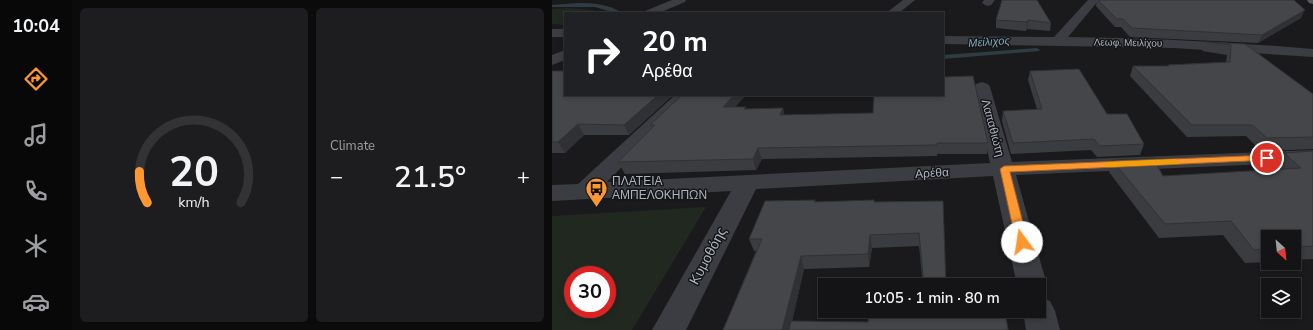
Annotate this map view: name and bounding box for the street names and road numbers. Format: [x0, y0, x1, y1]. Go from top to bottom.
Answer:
street label: Λεωφ. Μειλίχου [1094, 35, 1162, 51]
street label: Λαπαθιώτη [978, 97, 1008, 159]
street label: Αρέθα [915, 164, 949, 182]
street label: Κυμοθόης [685, 224, 731, 288]

